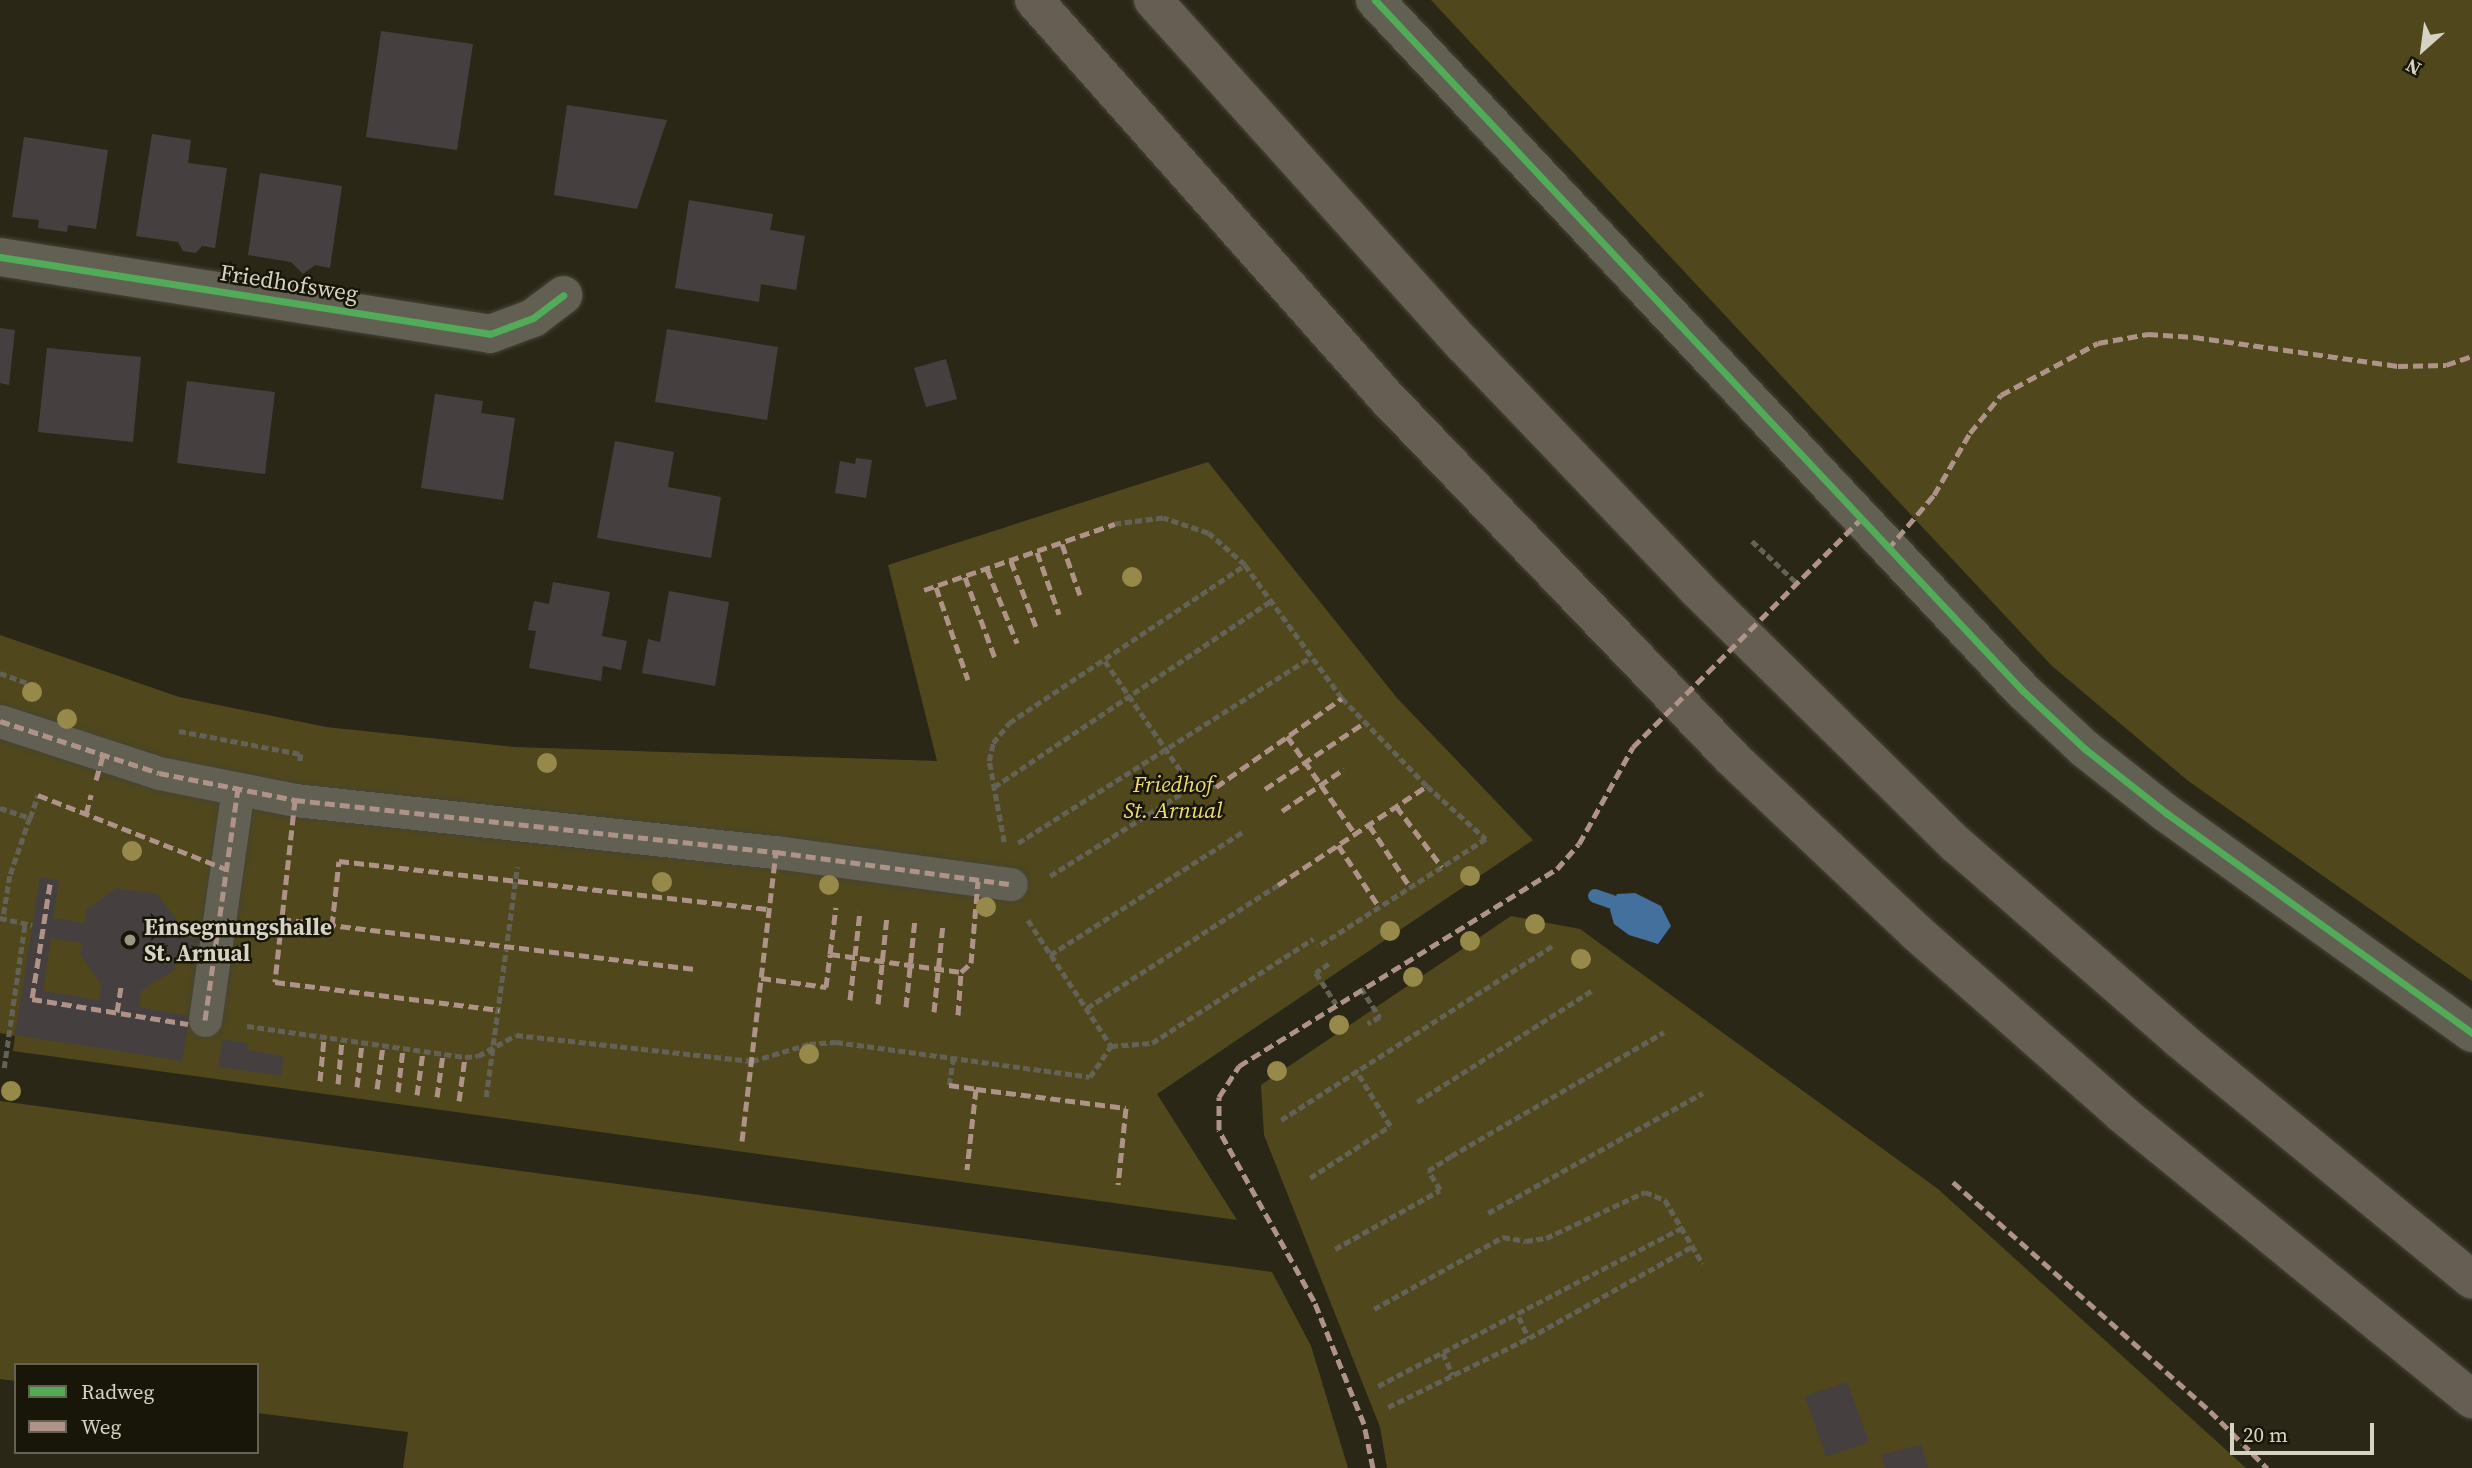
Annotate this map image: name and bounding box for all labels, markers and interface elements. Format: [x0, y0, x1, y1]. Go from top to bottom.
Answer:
north arrow [2388, 14, 2458, 84]
text: N [2401, 53, 2425, 82]
street label: Friedhofsweg [218, 258, 360, 308]
park label: Friedhof St. Arnual [1123, 770, 1223, 824]
place label: Einsegnungshalle St. Arnual [144, 913, 332, 967]
marker: Einsegnungshalle St. Arnual [122, 932, 138, 948]
legend [14, 1363, 259, 1454]
text: Radweg [81, 1377, 154, 1406]
scale bar [2234, 1408, 2378, 1452]
text: Weg [81, 1412, 121, 1441]
text: 20 m [2243, 1420, 2288, 1449]

